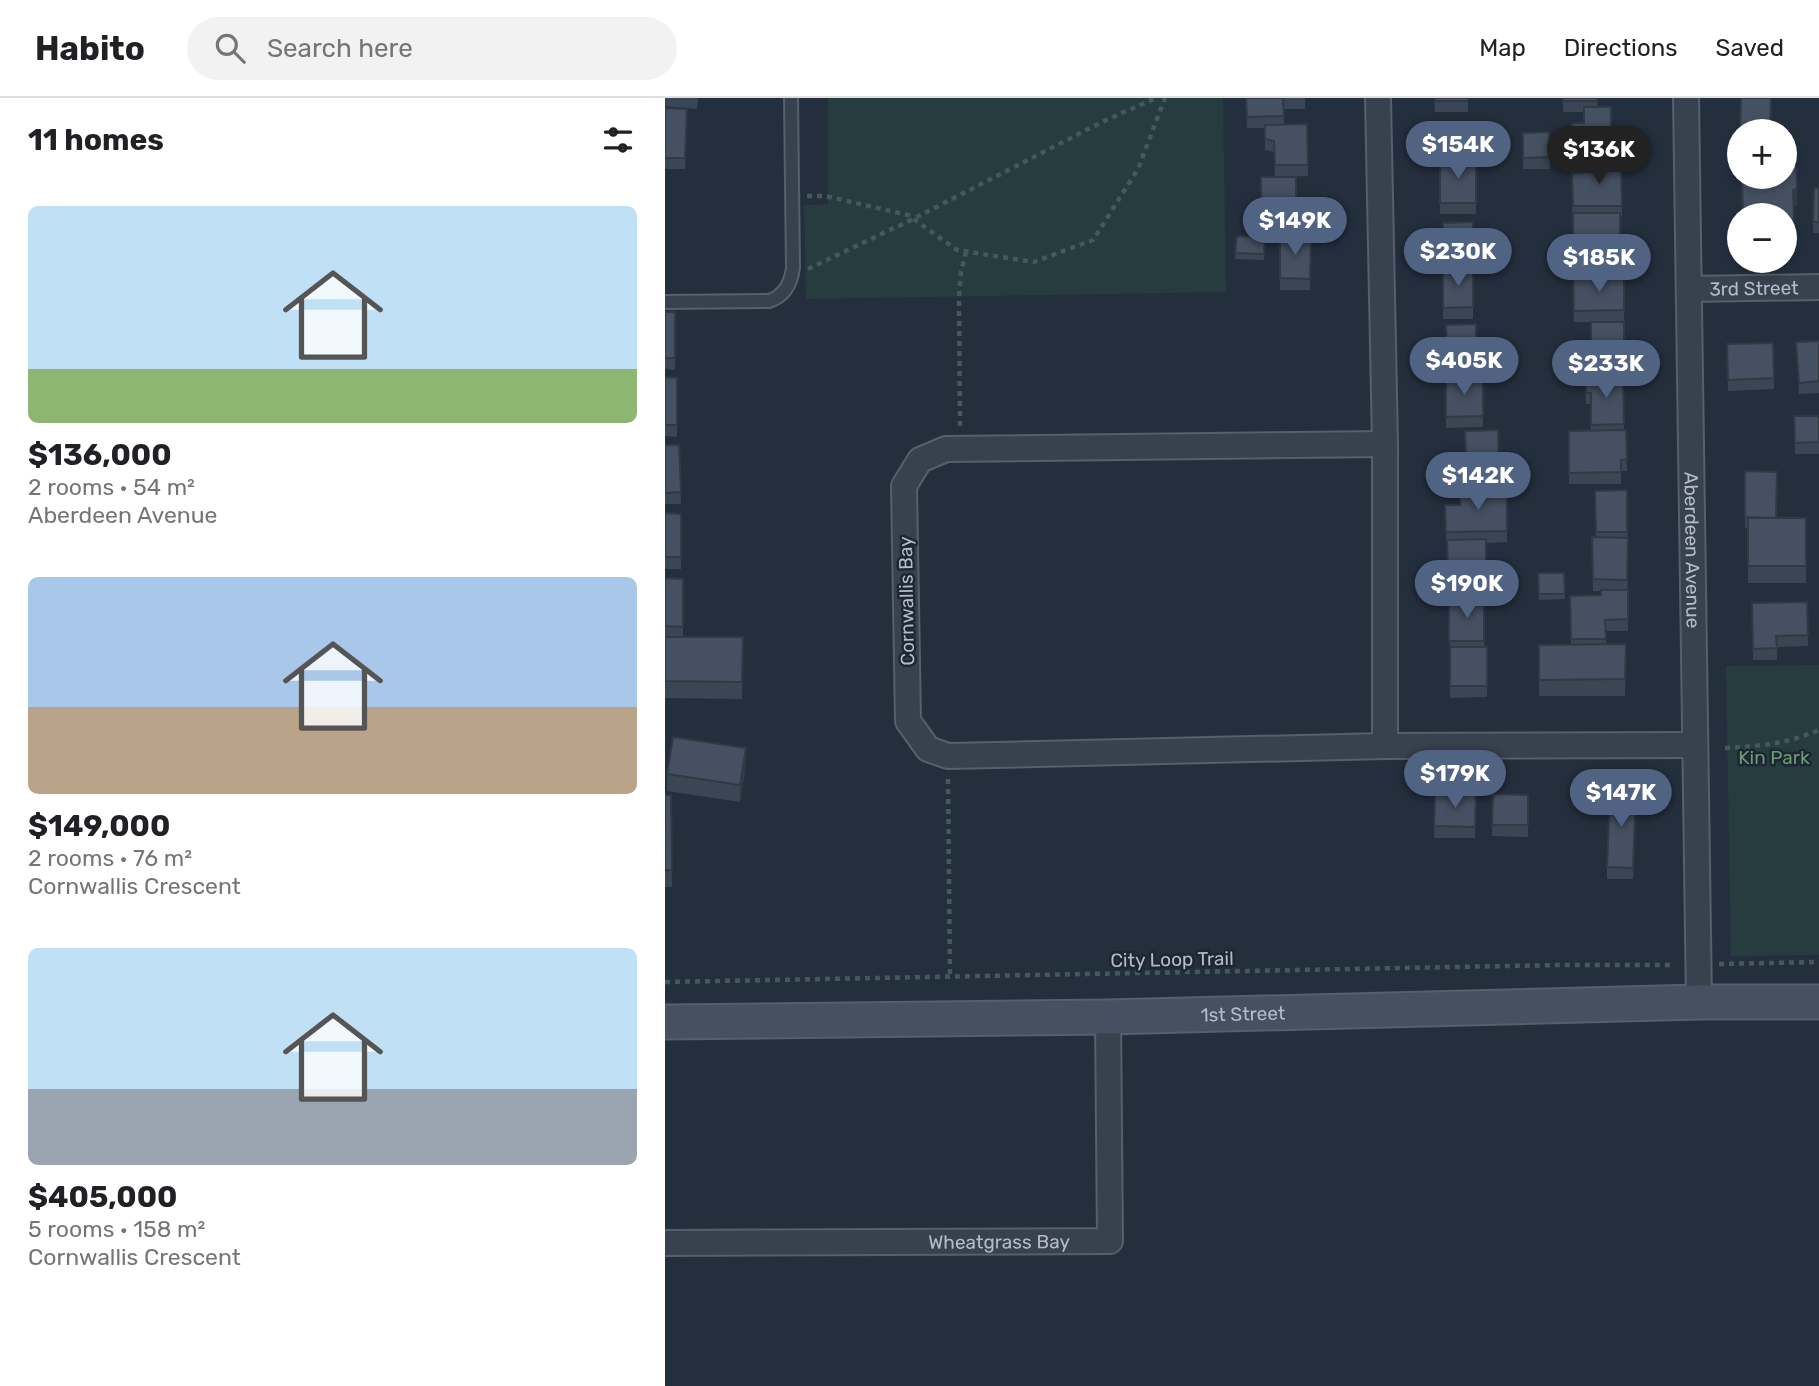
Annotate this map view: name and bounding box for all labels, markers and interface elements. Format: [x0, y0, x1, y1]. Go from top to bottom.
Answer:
search box [187, 17, 677, 80]
text: Habito [35, 29, 145, 68]
icon: search [211, 29, 249, 67]
text: Search here [267, 33, 413, 64]
text: Map [1479, 34, 1526, 62]
text: Directions [1564, 34, 1677, 62]
text: Saved [1715, 34, 1784, 62]
map controls [1727, 119, 1797, 273]
button: + [1727, 119, 1797, 189]
icon: filters [599, 121, 637, 159]
text: 11 homes [28, 122, 164, 158]
pin: $154K [1409, 122, 1507, 181]
pin: $136K [1550, 126, 1648, 186]
text: $154K [1422, 130, 1494, 158]
text: $136K [1563, 135, 1635, 163]
pin: $149K [1246, 198, 1344, 257]
button: − [1727, 203, 1797, 273]
text: $149K [1259, 206, 1331, 234]
pin: $230K [1409, 228, 1507, 288]
pin: $185K [1550, 234, 1648, 294]
text: $230K [1420, 237, 1496, 265]
text: $185K [1563, 243, 1635, 271]
icon: home [270, 252, 396, 378]
street label: 3rd Street [1709, 276, 1799, 301]
pin: $405K [1415, 338, 1513, 397]
pin: $233K [1557, 341, 1655, 400]
text: $405K [1426, 346, 1502, 374]
text: $233K [1568, 349, 1644, 377]
text: $136,000 [28, 437, 172, 473]
pin: $142K [1429, 452, 1527, 512]
text: $142K [1442, 461, 1514, 489]
street label: Aberdeen Avenue [1679, 472, 1705, 628]
text: 2 rooms · 54 m² [28, 473, 195, 501]
text: Aberdeen Avenue [28, 501, 217, 529]
street label: Cornwallis Bay [894, 536, 919, 666]
pin: $190K [1418, 560, 1516, 620]
text: $190K [1431, 569, 1503, 597]
icon: home [270, 623, 396, 749]
park label: Kin Park [1738, 746, 1810, 769]
pin: $179K [1406, 750, 1504, 810]
text: $179K [1420, 759, 1490, 787]
pin: $147K [1572, 770, 1670, 829]
text: $147K [1586, 778, 1656, 806]
text: $149,000 [28, 808, 170, 844]
text: 2 rooms · 76 m² [28, 844, 192, 872]
text: Cornwallis Crescent [28, 872, 241, 900]
street label: City Loop Trail [1110, 947, 1234, 972]
icon: home [270, 994, 396, 1120]
street label: 1st Street [1200, 1001, 1286, 1027]
text: $405,000 [28, 1179, 178, 1215]
text: 5 rooms · 158 m² [28, 1215, 205, 1243]
street label: Wheatgrass Bay [928, 1230, 1070, 1254]
text: Cornwallis Crescent [28, 1243, 241, 1271]

